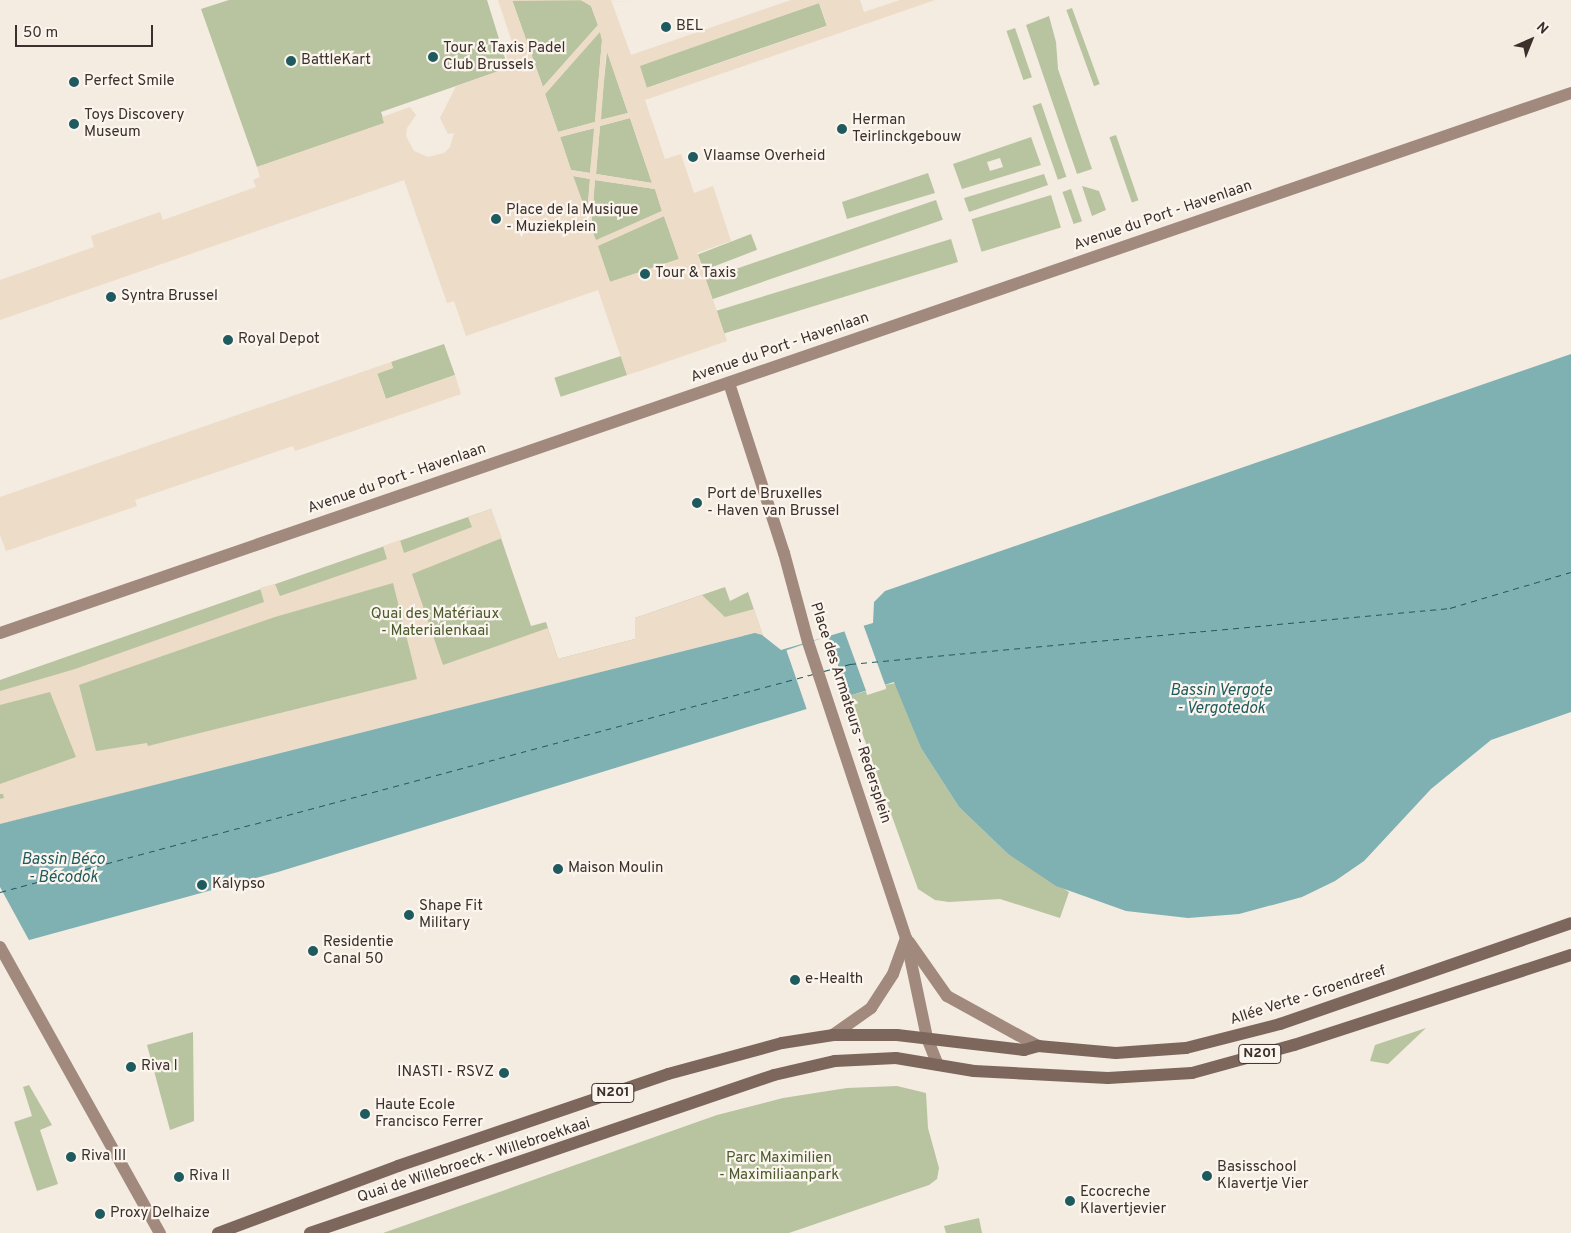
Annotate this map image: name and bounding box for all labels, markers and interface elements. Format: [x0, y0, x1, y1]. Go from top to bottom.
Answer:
scale bar [18, 15, 155, 47]
north arrow [1506, 15, 1556, 65]
place label: BEL [676, 18, 703, 36]
text: N [1532, 19, 1551, 38]
marker: BEL [660, 21, 672, 33]
text: 50 m [23, 24, 58, 43]
place label: Tour & Taxis Padel Club Brussels [443, 39, 566, 74]
marker: Tour & Taxis Padel Club Brussels [427, 51, 439, 63]
place label: BattleKart [301, 52, 371, 70]
marker: BattleKart [285, 55, 297, 67]
place label: Perfect Smile [84, 73, 175, 91]
marker: Perfect Smile [68, 76, 80, 88]
place label: Toys Discovery Museum [84, 106, 184, 141]
place label: Herman Teirlinckgebouw [852, 111, 961, 146]
marker: Toys Discovery Museum [68, 118, 80, 130]
marker: Herman Teirlinckgebouw [836, 123, 848, 135]
place label: Vlaamse Overheid [703, 148, 825, 166]
marker: Vlaamse Overheid [687, 151, 699, 163]
street label: Avenue du Port - Havenlaan [1072, 177, 1254, 255]
place label: Place de la Musique - Muziekplein [506, 201, 638, 236]
marker: Place de la Musique - Muziekplein [490, 213, 502, 225]
place label: Tour & Taxis [655, 265, 737, 283]
marker: Tour & Taxis [639, 268, 651, 280]
place label: Syntra Brussel [121, 288, 218, 306]
marker: Syntra Brussel [105, 291, 117, 303]
street label: Avenue du Port - Havenlaan [689, 309, 871, 387]
place label: Royal Depot [238, 331, 320, 349]
marker: Royal Depot [222, 334, 234, 346]
street label: Avenue du Port - Havenlaan [306, 440, 488, 518]
place label: Port de Bruxelles - Haven van Brussel [707, 485, 840, 520]
marker: Port de Bruxelles - Haven van Brussel [691, 497, 703, 509]
street label: Place des Armateurs - Redersplein [806, 600, 894, 826]
park label: Quai des Matériaux - Materialenkaai [371, 605, 499, 640]
water label: Bassin Vergote - Vergotedok [1170, 681, 1272, 719]
water label: Bassin Béco - Bécodok [21, 850, 105, 888]
place label: Maison Moulin [568, 860, 664, 878]
marker: Maison Moulin [552, 863, 564, 875]
place label: Kalypso [212, 876, 265, 894]
marker: Kalypso [196, 879, 208, 891]
place label: Shape Fit Military [419, 897, 483, 932]
marker: Shape Fit Military [403, 909, 415, 921]
place label: Residentie Canal 50 [323, 933, 393, 968]
marker: Residentie Canal 50 [307, 945, 319, 957]
street label: Allée Verte - Groendreef [1228, 962, 1388, 1030]
place label: e-Health [805, 971, 863, 989]
marker: e-Health [789, 974, 801, 986]
road number: N201 [1238, 1042, 1282, 1066]
place label: Riva I [141, 1058, 178, 1076]
marker: Riva I [125, 1061, 137, 1073]
place label: INASTI - RSVZ [397, 1064, 494, 1082]
marker: INASTI - RSVZ [498, 1067, 510, 1079]
road number: N201 [590, 1082, 636, 1104]
place label: Haute Ecole Francisco Ferrer [375, 1096, 483, 1131]
marker: Haute Ecole Francisco Ferrer [359, 1108, 371, 1120]
street label: Quai de Willebroeck - Willebroekkaai [355, 1115, 593, 1207]
place label: Riva III [81, 1148, 126, 1166]
park label: Parc Maximilien - Maximiliaanpark [719, 1149, 839, 1184]
marker: Riva III [65, 1151, 77, 1163]
place label: Basisschool Klavertje Vier [1217, 1158, 1309, 1193]
place label: Riva II [189, 1168, 230, 1186]
marker: Basisschool Klavertje Vier [1201, 1170, 1213, 1182]
marker: Riva II [173, 1171, 185, 1183]
place label: Ecocreche Klavertjevier [1080, 1183, 1166, 1218]
marker: Ecocreche Klavertjevier [1064, 1195, 1076, 1207]
place label: Proxy Delhaize [110, 1205, 210, 1223]
marker: Proxy Delhaize [94, 1208, 106, 1220]

